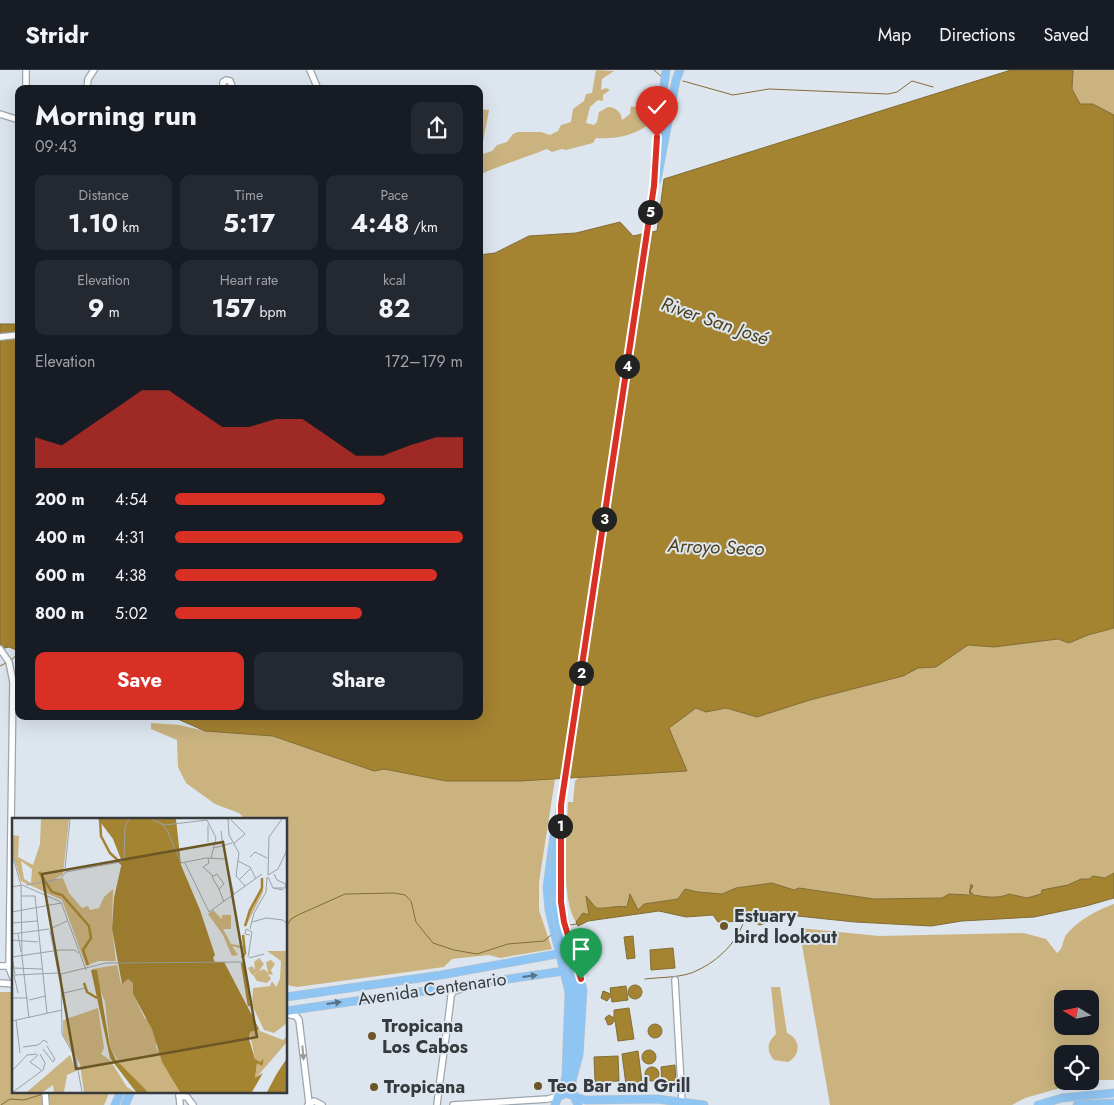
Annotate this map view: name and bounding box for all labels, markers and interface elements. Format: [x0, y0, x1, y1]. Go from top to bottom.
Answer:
text: Stridr [25, 17, 89, 52]
text: Map [878, 22, 911, 48]
text: Directions [939, 22, 1015, 48]
text: Saved [1043, 22, 1089, 48]
pin [636, 86, 678, 137]
icon: check [643, 93, 671, 121]
text: Morning run [35, 95, 197, 136]
button: share [411, 102, 463, 154]
text: 09:43 [35, 135, 77, 158]
text: Distance [79, 185, 129, 205]
text: Time [235, 185, 263, 205]
text: Pace [380, 185, 408, 205]
pin: 5 [638, 200, 662, 224]
text: 5 [646, 202, 655, 222]
text: 1.10 [68, 205, 118, 241]
text: 5:17 [223, 205, 275, 241]
text: 4:48 [351, 205, 409, 241]
text: km [118, 217, 139, 237]
text: /km [409, 217, 438, 237]
text: Elevation [77, 270, 130, 290]
text: Heart rate [220, 270, 278, 290]
text: kcal [383, 270, 406, 290]
text: 9 [88, 290, 104, 326]
text: 157 [211, 290, 255, 326]
text: 82 [378, 290, 410, 326]
water label: River San José [658, 290, 773, 352]
text: m [104, 302, 120, 322]
text: bpm [255, 302, 287, 322]
text: Elevation [35, 350, 95, 373]
text: 172–179 m [384, 350, 463, 373]
pin: 4 [614, 354, 640, 378]
text: 4 [623, 356, 632, 376]
text: 200 m [35, 488, 85, 511]
text: 4:54 [115, 488, 147, 511]
pin: 3 [592, 506, 616, 532]
text: 3 [600, 509, 609, 529]
text: 400 m [35, 526, 85, 549]
text: 4:31 [115, 526, 145, 549]
water label: Arroyo Seco [666, 532, 765, 562]
text: 600 m [35, 564, 85, 587]
text: 4:38 [115, 564, 147, 587]
text: 800 m [35, 602, 84, 625]
text: 5:02 [115, 602, 148, 625]
button: Save [35, 652, 244, 710]
button: Share [254, 652, 463, 710]
pin: 2 [568, 660, 594, 686]
text: 2 [577, 663, 586, 683]
pin: 1 [548, 814, 572, 838]
text: 1 [557, 816, 564, 836]
inset map [12, 818, 288, 1092]
place label: Estuary bird lookout [734, 903, 837, 950]
marker: Estuary bird lookout [718, 920, 730, 932]
pin [560, 928, 602, 979]
icon: arrive [567, 935, 595, 963]
street label: Avenida Centenario [356, 966, 508, 1012]
one-way arrow [522, 972, 538, 980]
north arrow [1054, 990, 1099, 1035]
map controls [1054, 990, 1099, 1090]
one-way arrow [327, 999, 343, 1007]
place label: Tropicana Los Cabos [382, 1013, 468, 1060]
marker: Tropicana Los Cabos [366, 1030, 378, 1042]
one-way arrow [299, 1045, 307, 1061]
button: locate [1054, 1045, 1099, 1090]
place label: Teo Bar and Grill [548, 1073, 690, 1099]
place label: Tropicana [384, 1074, 465, 1100]
marker: Teo Bar and Grill [532, 1080, 544, 1092]
marker: Tropicana [368, 1081, 380, 1093]

